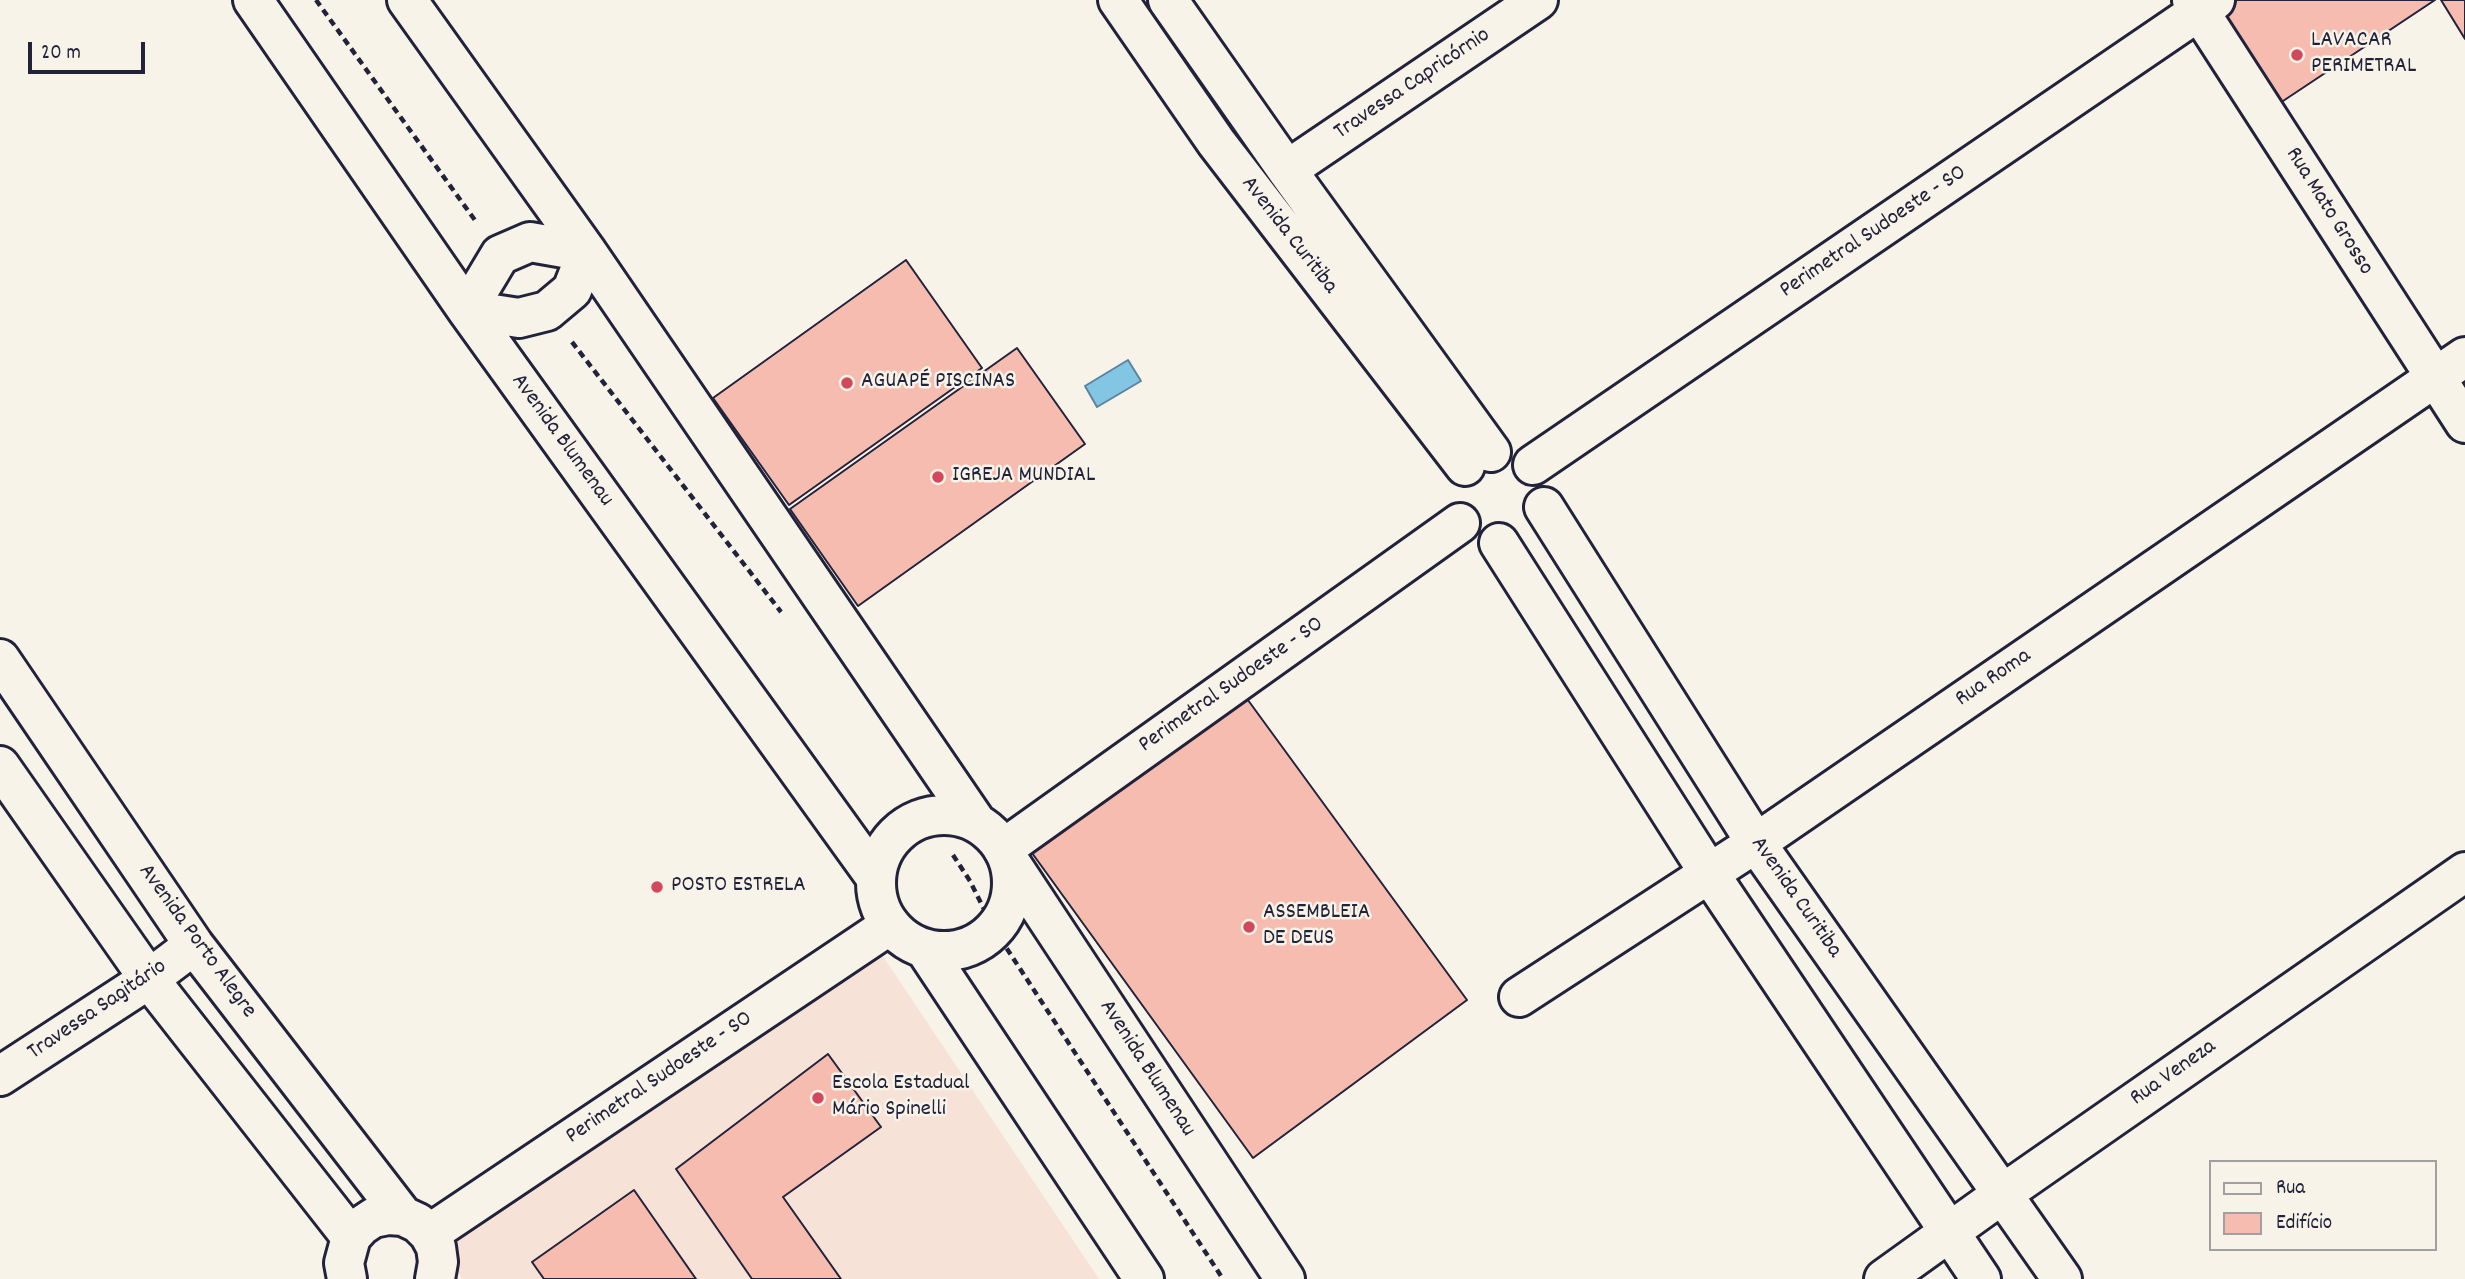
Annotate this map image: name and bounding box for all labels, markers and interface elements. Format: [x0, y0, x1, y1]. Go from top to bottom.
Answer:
street label: Travessa Capricórnio [1330, 23, 1496, 147]
scale bar [32, 28, 149, 72]
place label: LAVACAR PERIMETRAL [2311, 28, 2417, 82]
text: 20 m [41, 39, 81, 69]
marker: LAVACAR PERIMETRAL [2289, 47, 2305, 63]
street label: Rua Mato Grosso [2278, 143, 2378, 281]
street label: Perimetral Sudoeste - SO [1776, 160, 1972, 306]
street label: Avenida Curitiba [1234, 172, 1342, 300]
street label: Avenida Blumenau [504, 369, 618, 513]
place label: AGUAPÉ PISCINAS [861, 369, 1015, 397]
marker: AGUAPÉ PISCINAS [839, 375, 855, 391]
place label: IGREJA MUNDIAL [952, 463, 1095, 491]
marker: IGREJA MUNDIAL [930, 469, 946, 485]
street label: Perimetral Sudoeste - SO [1134, 612, 1330, 760]
street label: Rua Roma [1951, 644, 2037, 714]
street label: Avenida Curitiba [1743, 832, 1847, 964]
street label: Avenida Porto Alegre [131, 859, 261, 1025]
place label: POSTO ESTRELA [671, 873, 806, 901]
marker: POSTO ESTRELA [649, 879, 665, 895]
place label: ASSEMBLEIA DE DEUS [1263, 900, 1370, 954]
marker: ASSEMBLEIA DE DEUS [1241, 919, 1257, 935]
street label: Travessa Sagitário [23, 954, 173, 1068]
street label: Avenida Blumenau [1092, 995, 1200, 1143]
street label: Perimetral Sudoeste - SO [562, 1006, 758, 1152]
street label: Rua Veneza [2126, 1034, 2222, 1114]
place label: Escola Estadual Mário Spinelli [832, 1071, 969, 1125]
marker: Escola Estadual Mário Spinelli [810, 1090, 826, 1106]
legend [2210, 1160, 2437, 1251]
text: Rua [2276, 1174, 2305, 1204]
text: Edifício [2276, 1209, 2332, 1239]

